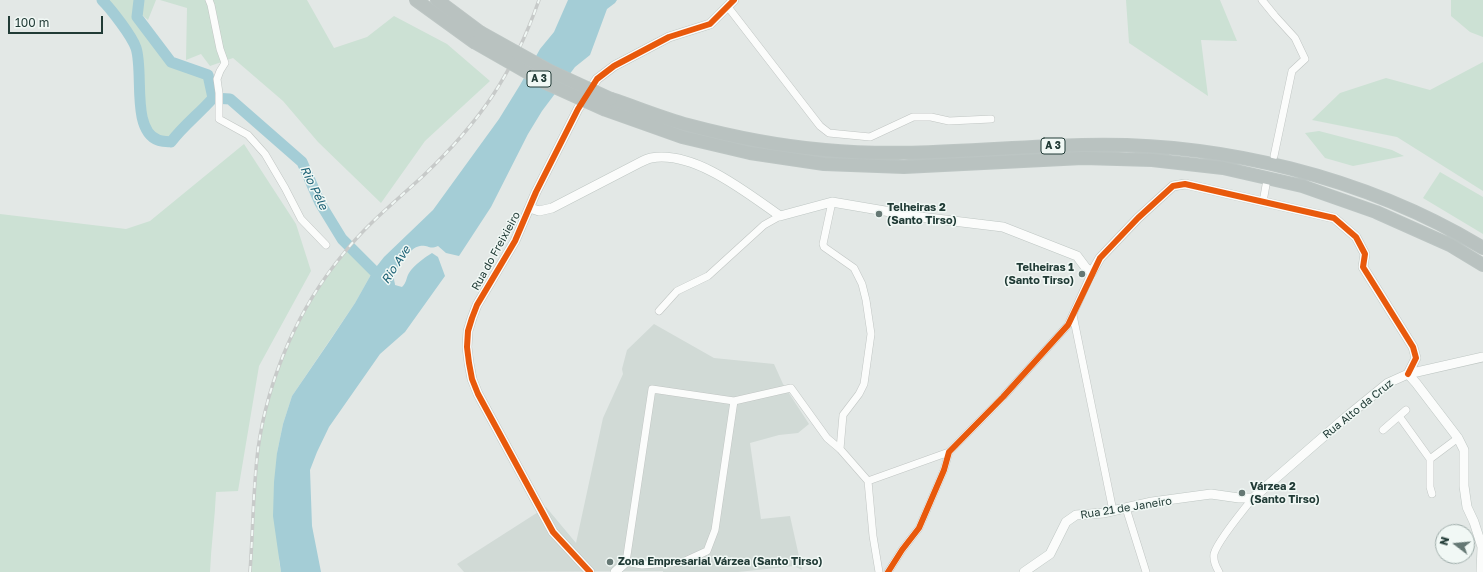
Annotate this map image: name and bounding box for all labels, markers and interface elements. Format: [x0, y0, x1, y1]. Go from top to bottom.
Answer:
scale bar [10, 8, 105, 34]
text: 100 m [15, 15, 49, 30]
road number: A 3 [527, 71, 551, 87]
road number: A 3 [1041, 138, 1065, 154]
water label: Rio Péle [297, 164, 331, 212]
place label: Telheiras 2 (Santo Tirso) [887, 201, 957, 227]
street label: Rua do Freixieiro [469, 209, 523, 293]
marker: Telheiras 2 (Santo Tirso) [874, 209, 884, 219]
water label: Rio Ave [378, 243, 414, 287]
place label: Telheiras 1 (Santo Tirso) [1004, 261, 1074, 287]
marker: Telheiras 1 (Santo Tirso) [1077, 269, 1087, 279]
street label: Rua Alto da Cruz [1320, 377, 1396, 441]
place label: Várzea 2 (Santo Tirso) [1250, 480, 1320, 506]
marker: Várzea 2 (Santo Tirso) [1237, 488, 1247, 498]
street label: Rua 21 de Janeiro [1079, 494, 1173, 522]
north arrow [1435, 524, 1475, 564]
text: N [1437, 535, 1451, 547]
place label: Zona Empresarial Várzea (Santo Tirso) [618, 555, 823, 569]
marker: Zona Empresarial Várzea (Santo Tirso) [605, 557, 615, 567]

